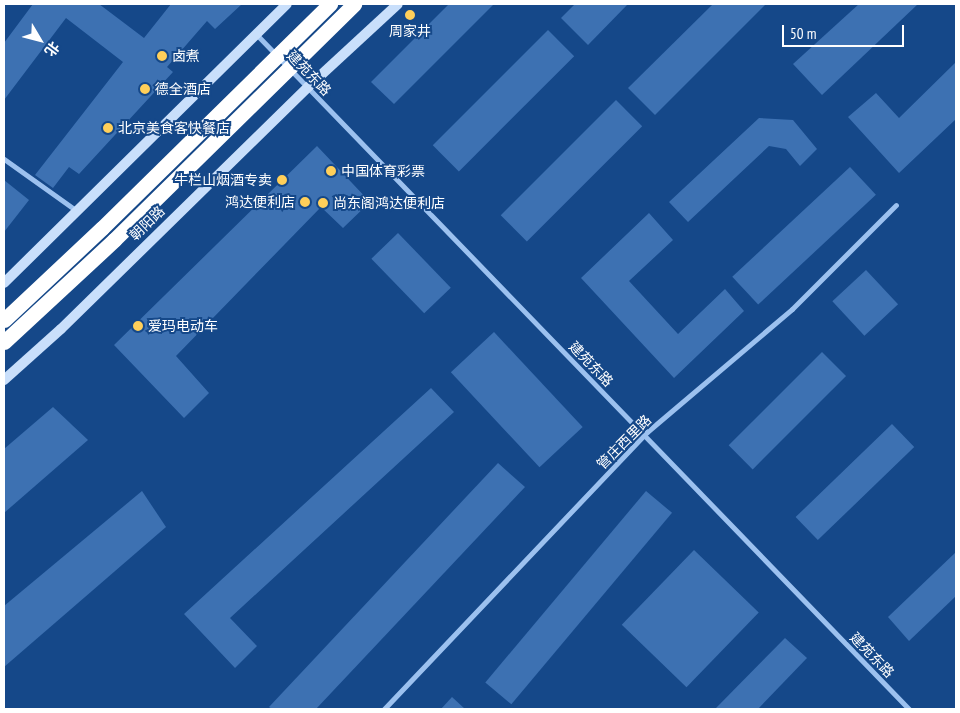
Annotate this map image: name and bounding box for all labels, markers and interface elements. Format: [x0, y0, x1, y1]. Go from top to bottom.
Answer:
marker: 周家井 [404, 9, 416, 21]
north arrow [15, 15, 65, 65]
scale bar [785, 15, 908, 47]
place label: 周家井 [389, 23, 431, 39]
text: 50 m [790, 24, 816, 43]
text: 北 [41, 38, 63, 60]
street label: 建苑东路 [284, 47, 334, 99]
place label: 卤煮 [172, 48, 200, 64]
marker: 卤煮 [156, 50, 168, 62]
place label: 德全酒店 [155, 81, 211, 97]
marker: 德全酒店 [139, 83, 151, 95]
place label: 北京美食客快餐店 [118, 120, 230, 136]
marker: 北京美食客快餐店 [102, 122, 114, 134]
place label: 中国体育彩票 [341, 163, 425, 179]
marker: 中国体育彩票 [325, 165, 337, 177]
place label: 牛栏山烟酒专卖 [174, 172, 272, 188]
marker: 牛栏山烟酒专卖 [276, 174, 288, 186]
place label: 鸿达便利店 [225, 194, 295, 210]
place label: 尚东阁鸿达便利店 [333, 195, 445, 211]
marker: 鸿达便利店 [299, 196, 311, 208]
marker: 尚东阁鸿达便利店 [317, 197, 329, 209]
street label: 朝阳路 [126, 202, 168, 244]
place label: 爱玛电动车 [148, 318, 218, 334]
marker: 爱玛电动车 [132, 320, 144, 332]
street label: 建苑东路 [566, 338, 616, 390]
street label: 管庄西里路 [593, 411, 655, 473]
street label: 建苑东路 [847, 629, 897, 681]

